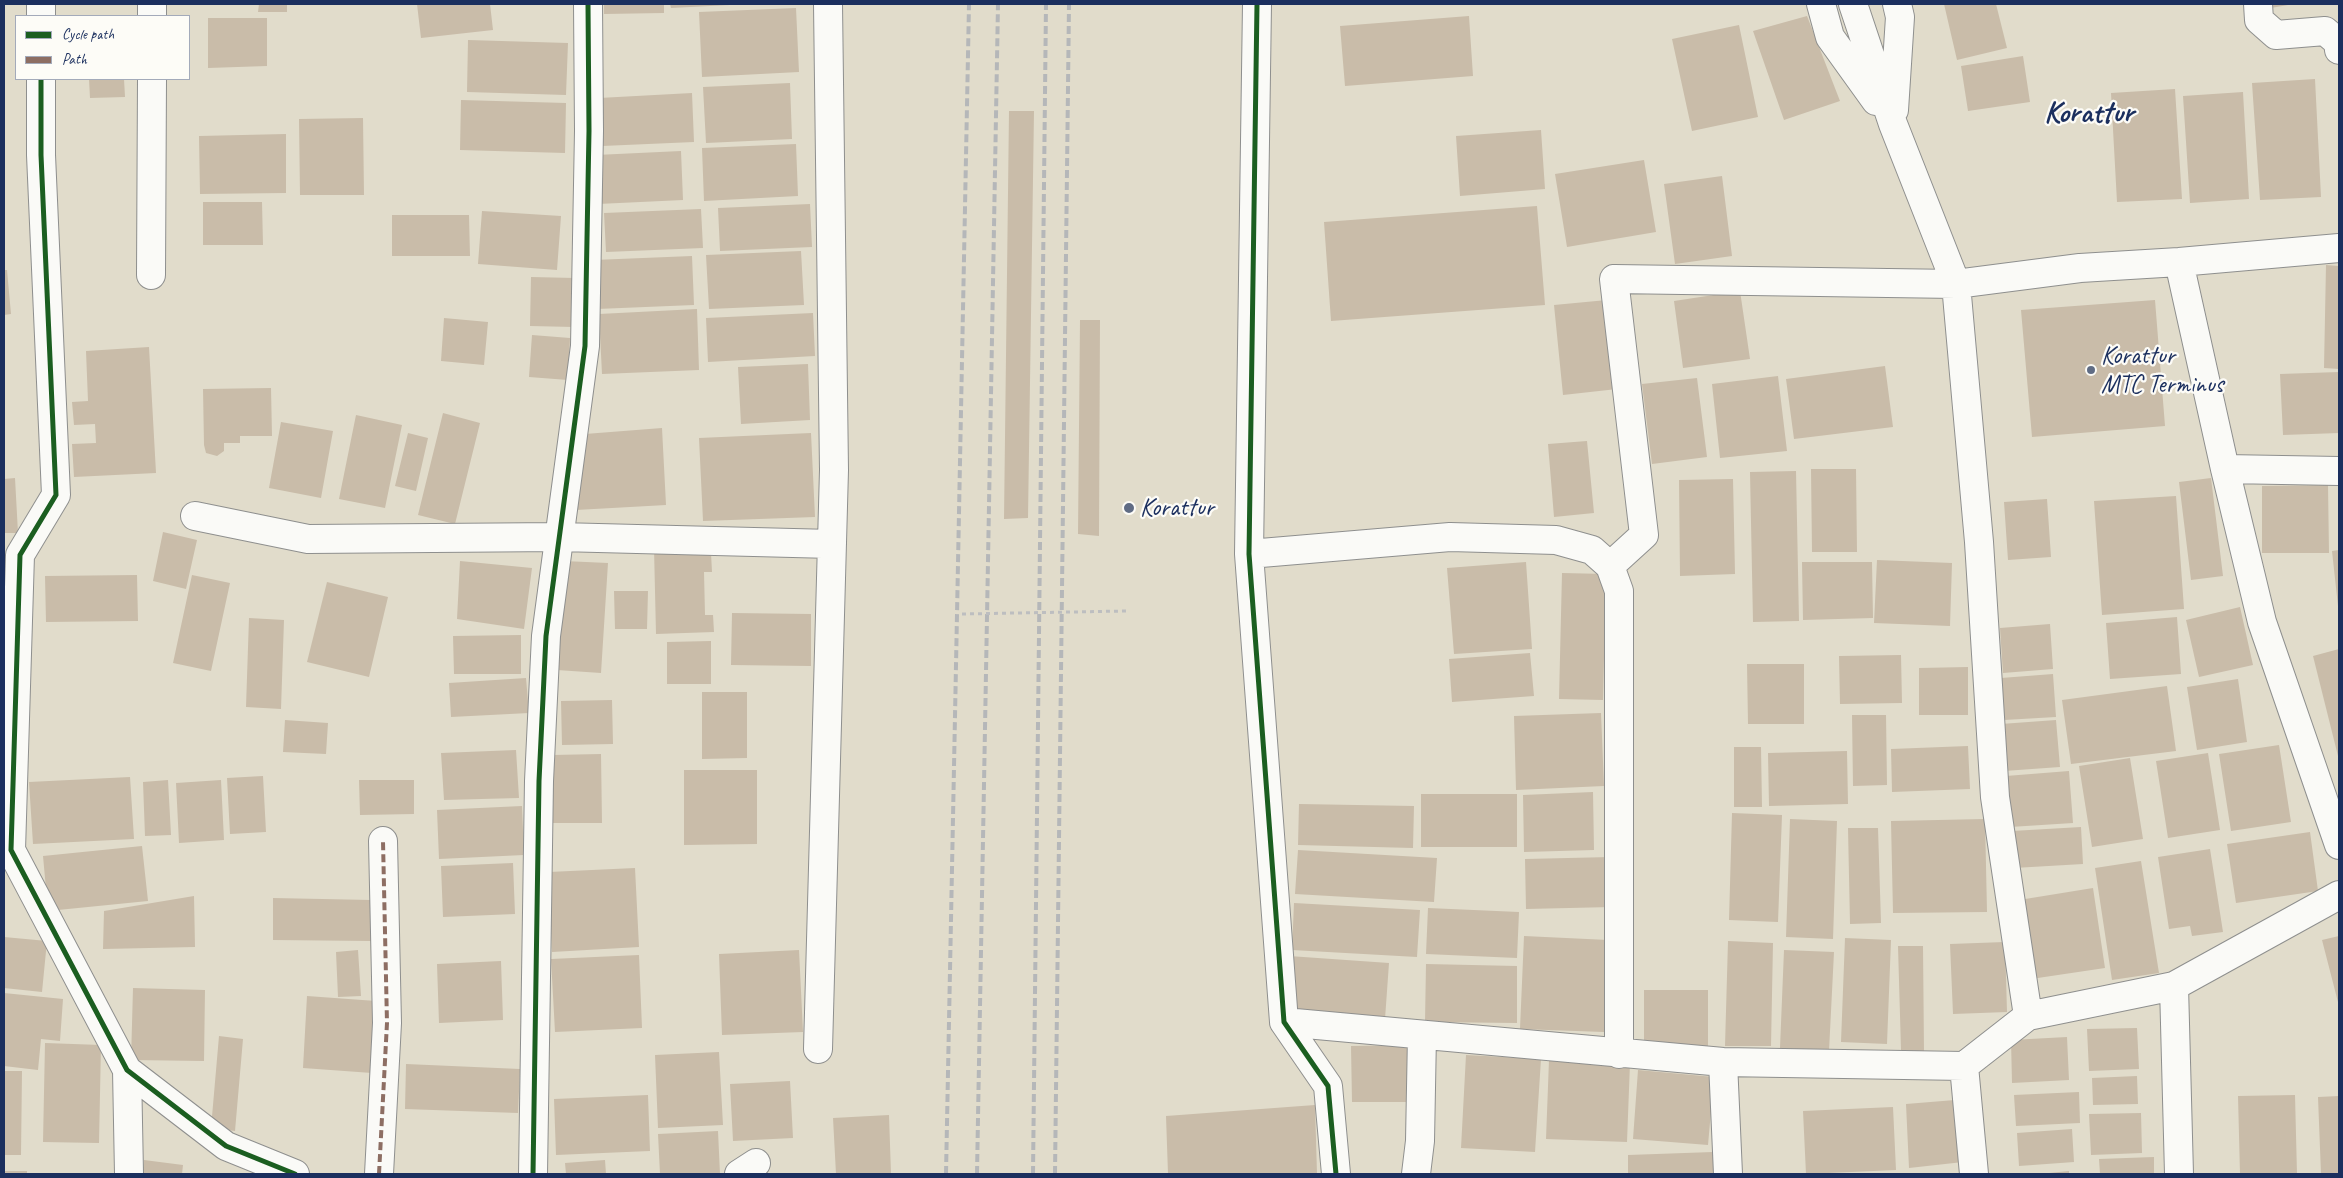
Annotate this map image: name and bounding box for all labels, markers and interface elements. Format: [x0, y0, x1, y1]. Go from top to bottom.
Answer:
legend [15, 15, 190, 80]
text: Cycle path [62, 25, 114, 44]
text: Path [62, 50, 87, 69]
district label: Korattur [2044, 96, 2134, 132]
place label: Korattur MTC Terminus [2101, 341, 2223, 400]
marker: Korattur MTC Terminus [2085, 364, 2097, 376]
place label: Korattur [1140, 493, 1214, 523]
marker: Korattur [1122, 501, 1136, 515]

